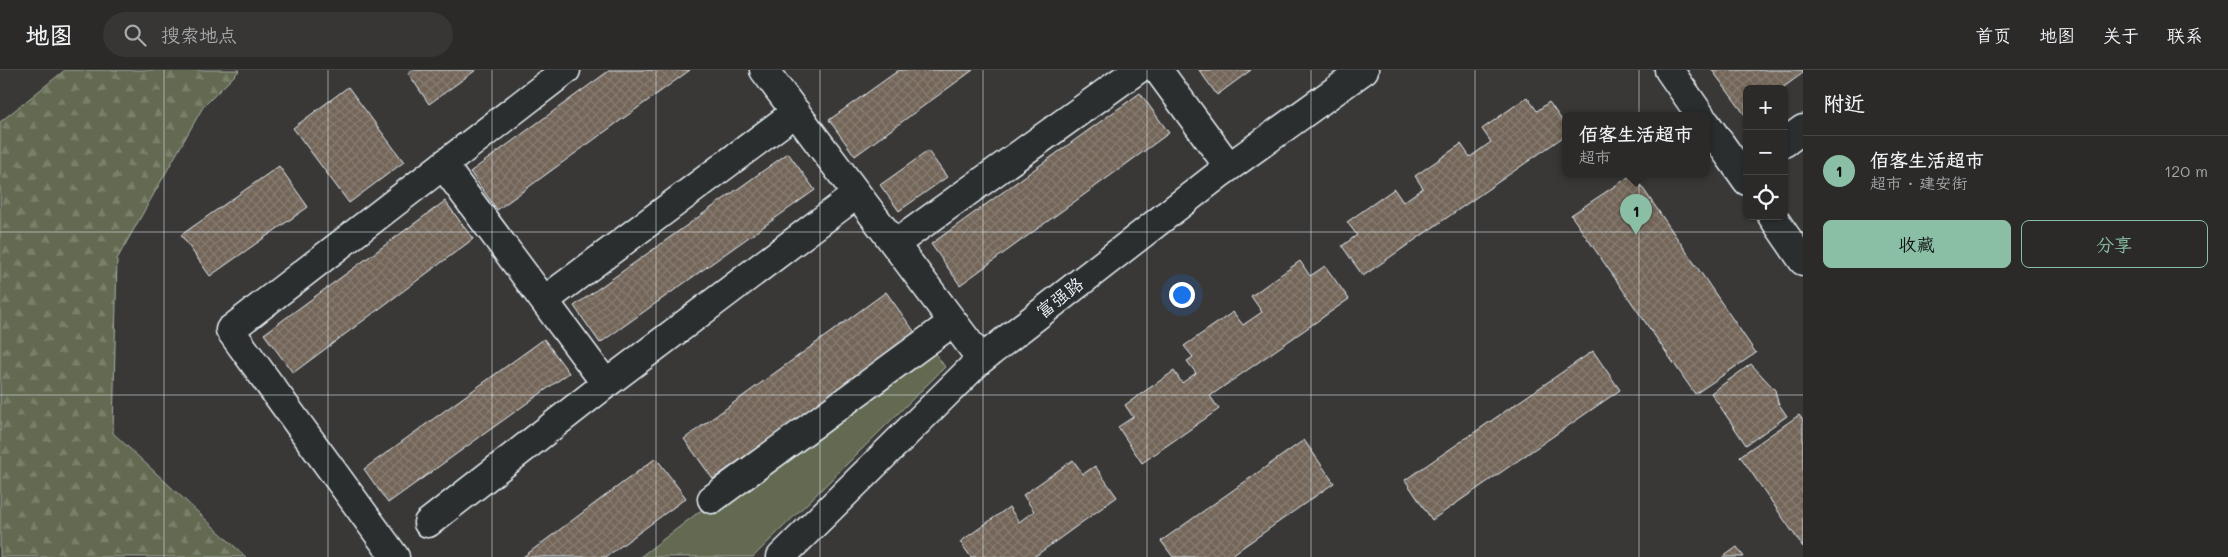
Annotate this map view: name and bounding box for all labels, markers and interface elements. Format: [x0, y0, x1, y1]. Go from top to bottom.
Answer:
search box [103, 12, 453, 57]
text: 地图 [25, 19, 73, 50]
icon: search [121, 21, 149, 49]
text: 搜索地点 [161, 22, 237, 47]
text: 首页 [1975, 23, 2011, 47]
text: 地图 [2039, 23, 2075, 47]
text: 关于 [2103, 23, 2139, 47]
text: 联系 [2167, 23, 2203, 47]
map controls [1743, 85, 1788, 220]
button: + [1743, 85, 1788, 130]
text: 附近 [1823, 89, 1865, 116]
popup [1562, 112, 1710, 177]
text: 佰客生活超市 [1579, 121, 1693, 146]
button: − [1743, 130, 1788, 175]
text: 超市 [1579, 146, 1611, 167]
text: 佰客生活超市 [1870, 147, 1984, 172]
text: 1 [1835, 160, 1843, 181]
text: 120 m [2164, 160, 2208, 181]
text: 超市 · 建安街 [1870, 172, 1967, 193]
button: locate [1743, 175, 1788, 220]
pin: 1 [1620, 194, 1652, 235]
button: 收藏 [1823, 220, 2011, 268]
button: 分享 [2021, 220, 2208, 268]
street label: 富强路 [1031, 271, 1088, 323]
your location [1169, 282, 1195, 308]

